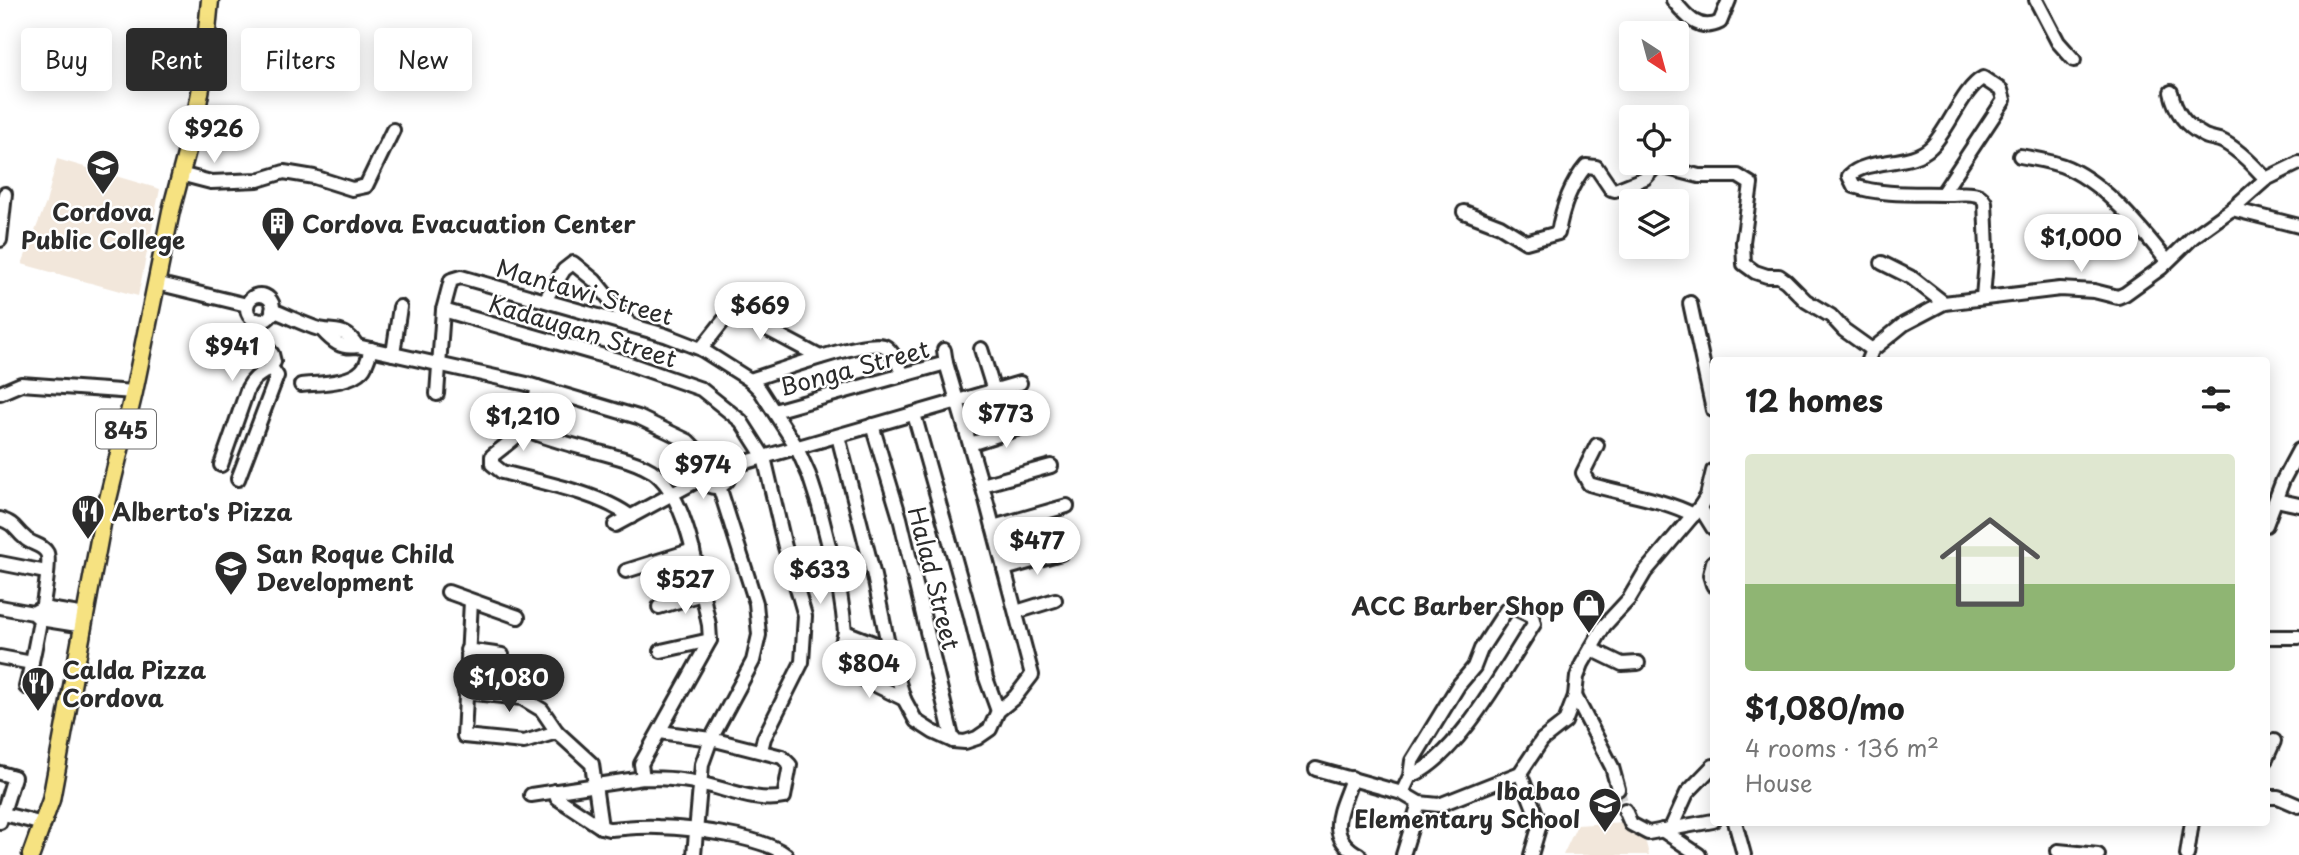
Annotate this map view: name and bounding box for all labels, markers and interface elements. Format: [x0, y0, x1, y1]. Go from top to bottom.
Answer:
north arrow [1619, 21, 1689, 91]
map controls [1619, 21, 1689, 259]
chip: Buy [21, 28, 112, 91]
chip: Rent [126, 28, 227, 91]
chip: Filters [241, 28, 360, 91]
chip: New [374, 28, 472, 91]
button: locate [1619, 105, 1689, 175]
pin: $926 [173, 106, 255, 165]
text: $926 [185, 110, 244, 145]
school or university icon: Cordova Public College [84, 147, 122, 196]
button: layers [1619, 189, 1689, 259]
place label: Cordova Public College [21, 193, 185, 257]
building icon: Cordova Evacuation Center [259, 204, 297, 253]
place label: Cordova Evacuation Center [302, 205, 636, 241]
pin: $1,000 [2024, 215, 2138, 274]
text: $1,000 [2040, 219, 2122, 254]
street label: Mantawi Street [493, 249, 677, 333]
pin: $669 [719, 282, 801, 342]
street label: Kadaugan Street [484, 284, 682, 376]
text: $669 [730, 287, 790, 322]
pin: $941 [191, 324, 273, 383]
text: $941 [205, 328, 259, 363]
street label: Bonga Street [775, 330, 933, 404]
text: 12 homes [1745, 377, 1883, 422]
icon: filters [2197, 380, 2235, 418]
pin: $773 [965, 391, 1047, 450]
pin: $1,210 [466, 393, 580, 453]
text: $773 [978, 395, 1034, 430]
text: $1,210 [486, 398, 560, 433]
road number: 845 [96, 410, 156, 448]
pin: $974 [662, 442, 744, 501]
text: $974 [675, 446, 731, 481]
restaurant icon: Alberto's Pizza [69, 492, 107, 541]
place label: Alberto's Pizza [112, 493, 293, 529]
icon: home [1927, 499, 2053, 625]
street label: Halad Street [900, 502, 970, 654]
pin: $477 [996, 518, 1078, 577]
text: $477 [1009, 522, 1065, 557]
place label: San Roque Child Development [256, 535, 454, 599]
pin: $633 [779, 546, 861, 606]
school or university icon: San Roque Child Development [212, 548, 250, 597]
text: $633 [790, 551, 850, 586]
pin: $527 [644, 556, 726, 616]
text: $527 [656, 561, 714, 596]
shop icon: ACC Barber Shop [1570, 586, 1608, 635]
place label: ACC Barber Shop [1350, 587, 1564, 623]
pin: $804 [828, 640, 910, 700]
text: $804 [838, 645, 900, 680]
place label: Calda Pizza Cordova [62, 651, 207, 715]
pin: $1,080 [452, 654, 566, 714]
text: $1,080 [469, 659, 549, 694]
restaurant icon: Calda Pizza Cordova [19, 664, 57, 713]
text: $1,080/mo [1745, 685, 1905, 730]
text: 4 rooms · 136 m² [1745, 730, 1939, 765]
text: House [1745, 765, 1812, 800]
place label: Ibabao Elementary School [1354, 772, 1580, 836]
school or university icon: Ibabao Elementary School [1586, 785, 1624, 834]

